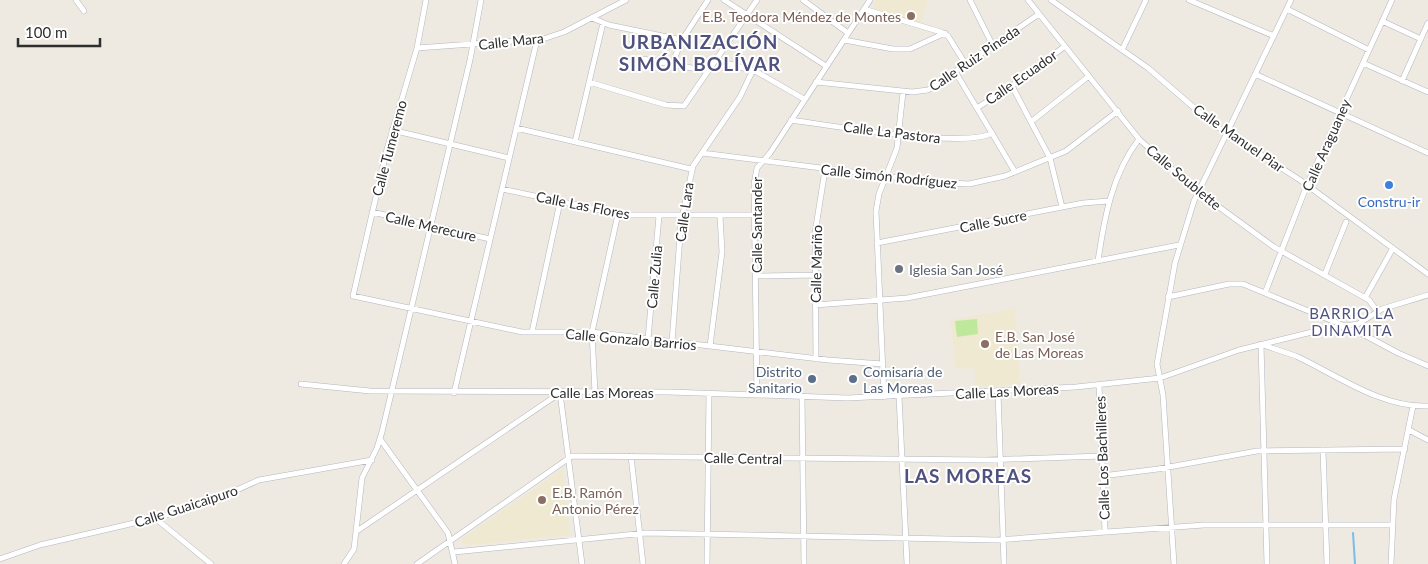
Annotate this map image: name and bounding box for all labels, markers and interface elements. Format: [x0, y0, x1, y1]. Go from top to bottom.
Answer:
place label: E.B. Teodora Méndez de Montes [702, 8, 901, 25]
marker: E.B. Teodora Méndez de Montes [905, 10, 917, 22]
scale bar [18, 15, 100, 47]
street label: Calle Ruiz Pineda [926, 22, 1022, 94]
text: 100 m [25, 23, 67, 41]
street label: Calle Mara [477, 29, 545, 53]
district label: URBANIZACIÓN SIMÓN BOLÍVAR [619, 30, 781, 75]
street label: Calle Ecuador [982, 46, 1060, 108]
street label: Calle Araguaney [1298, 96, 1354, 194]
street label: Calle Tumeremo [368, 98, 410, 198]
street label: Calle Manuel Piar [1190, 100, 1288, 176]
street label: Calle La Pastora [842, 118, 942, 146]
street label: Calle Soublette [1143, 141, 1225, 213]
street label: Calle Simón Rodríguez [820, 160, 958, 192]
street label: Calle Santander [748, 177, 765, 273]
marker: Constru-ir [1383, 179, 1395, 191]
street label: Calle Lara [671, 181, 697, 243]
street label: Calle Las Flores [535, 188, 631, 222]
place label: Constru-ir [1358, 193, 1420, 210]
street label: Calle Sucre [958, 206, 1028, 236]
street label: Calle Merecure [384, 207, 478, 245]
street label: Calle Mariño [807, 225, 825, 303]
street label: Calle Zulia [643, 245, 665, 309]
place label: Iglesia San José [909, 261, 1003, 278]
marker: Iglesia San José [893, 263, 905, 275]
district label: BARRIO LA DINAMITA [1309, 304, 1395, 339]
street label: Calle Gonzalo Barrios [565, 325, 697, 353]
place label: E.B. San José de Las Moreas [995, 328, 1084, 361]
marker: E.B. San José de Las Moreas [979, 338, 991, 350]
place label: Distrito Sanitario [748, 363, 802, 396]
place label: Comisaría de Las Moreas [863, 363, 942, 396]
marker: Distrito Sanitario [806, 373, 818, 385]
marker: Comisaría de Las Moreas [847, 373, 859, 385]
street label: Calle Las Moreas [955, 380, 1059, 402]
street label: Calle Las Moreas [550, 384, 654, 401]
street label: Calle Los Bachilleres [1091, 396, 1113, 520]
street label: Calle Central [704, 449, 782, 467]
district label: LAS MOREAS [904, 464, 1032, 487]
street label: Calle Guaicaipuro [132, 481, 240, 531]
place label: E.B. Ramón Antonio Pérez [552, 484, 639, 517]
marker: E.B. Ramón Antonio Pérez [536, 494, 548, 506]

